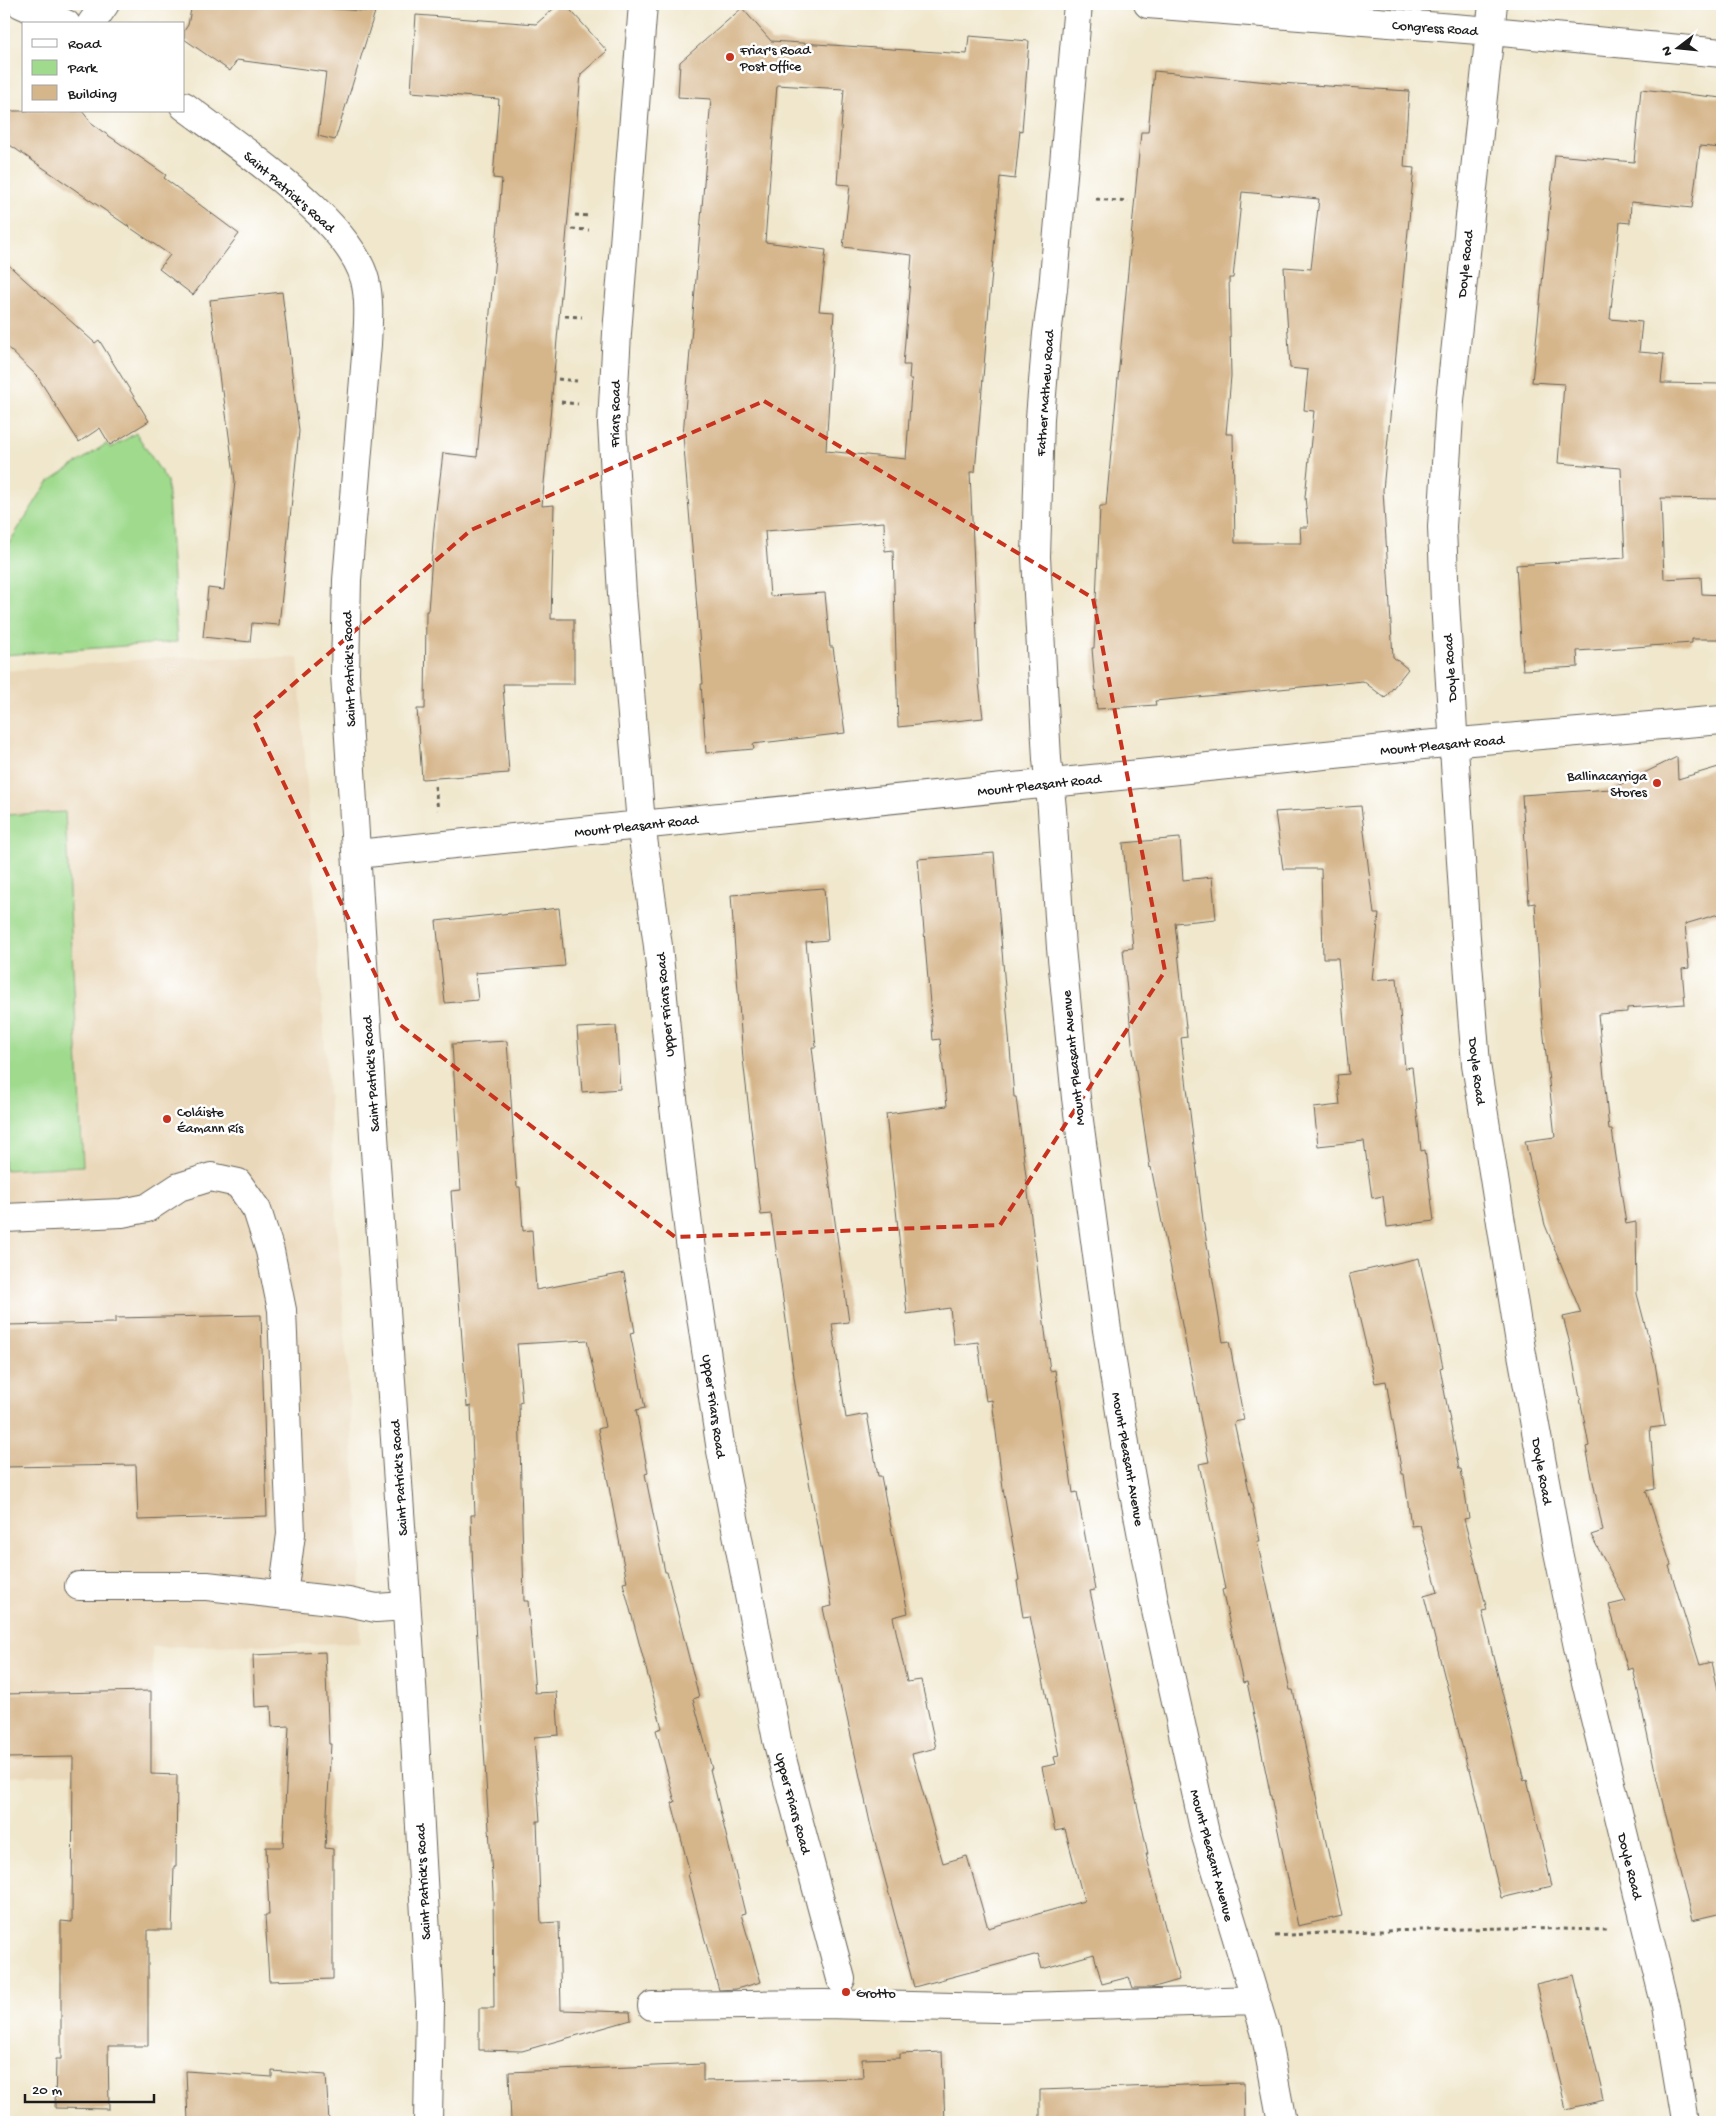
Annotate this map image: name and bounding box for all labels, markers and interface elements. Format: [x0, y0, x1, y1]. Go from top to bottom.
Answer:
street label: Congress Road [1391, 18, 1480, 41]
legend [22, 22, 185, 112]
north arrow [1654, 22, 1704, 72]
text: Road [68, 36, 102, 54]
place label: Friar's Road Post Office [739, 43, 812, 76]
text: N [1658, 44, 1677, 58]
marker: Friar's Road Post Office [724, 51, 736, 63]
text: Park [67, 60, 98, 78]
text: Building [67, 86, 117, 104]
street label: Saint Patrick's Road [239, 148, 339, 238]
street label: Doyle Road [1454, 228, 1479, 300]
street label: Father Mathew Road [1034, 328, 1060, 458]
street label: Friars Road [607, 379, 626, 449]
street label: Saint Patrick's Road [340, 609, 361, 727]
street label: Doyle Road [1441, 632, 1462, 703]
street label: Mount Pleasant Road [1380, 732, 1507, 760]
place label: Ballinacarriga Stores [1566, 769, 1648, 802]
street label: Mount Pleasant Road [977, 771, 1104, 801]
marker: Ballinacarriga Stores [1651, 777, 1663, 789]
street label: Mount Pleasant Road [574, 812, 701, 842]
street label: Upper Friars Road [653, 950, 680, 1057]
street label: Mount Pleasant Avenue [1059, 989, 1090, 1126]
street label: Saint Patrick's Road [360, 1014, 385, 1132]
street label: Doyle Road [1463, 1036, 1488, 1108]
place label: Coláiste Éamann Rís [177, 1105, 244, 1138]
marker: Coláiste Éamann Rís [161, 1113, 173, 1125]
street label: Upper Friars Road [697, 1354, 728, 1461]
street label: Mount Pleasant Avenue [1106, 1391, 1147, 1529]
street label: Saint Patrick's Road [388, 1418, 413, 1536]
street label: Doyle Road [1526, 1436, 1555, 1508]
street label: Upper Friars Road [770, 1751, 814, 1858]
street label: Mount Pleasant Avenue [1185, 1788, 1237, 1924]
street label: Saint Patrick's Road [413, 1822, 436, 1940]
street label: Doyle Road [1612, 1831, 1645, 1903]
marker: Grotto [840, 1986, 852, 1998]
place label: Grotto [856, 1986, 896, 2003]
scale bar [25, 2071, 154, 2103]
text: 20 m [32, 2082, 62, 2100]

